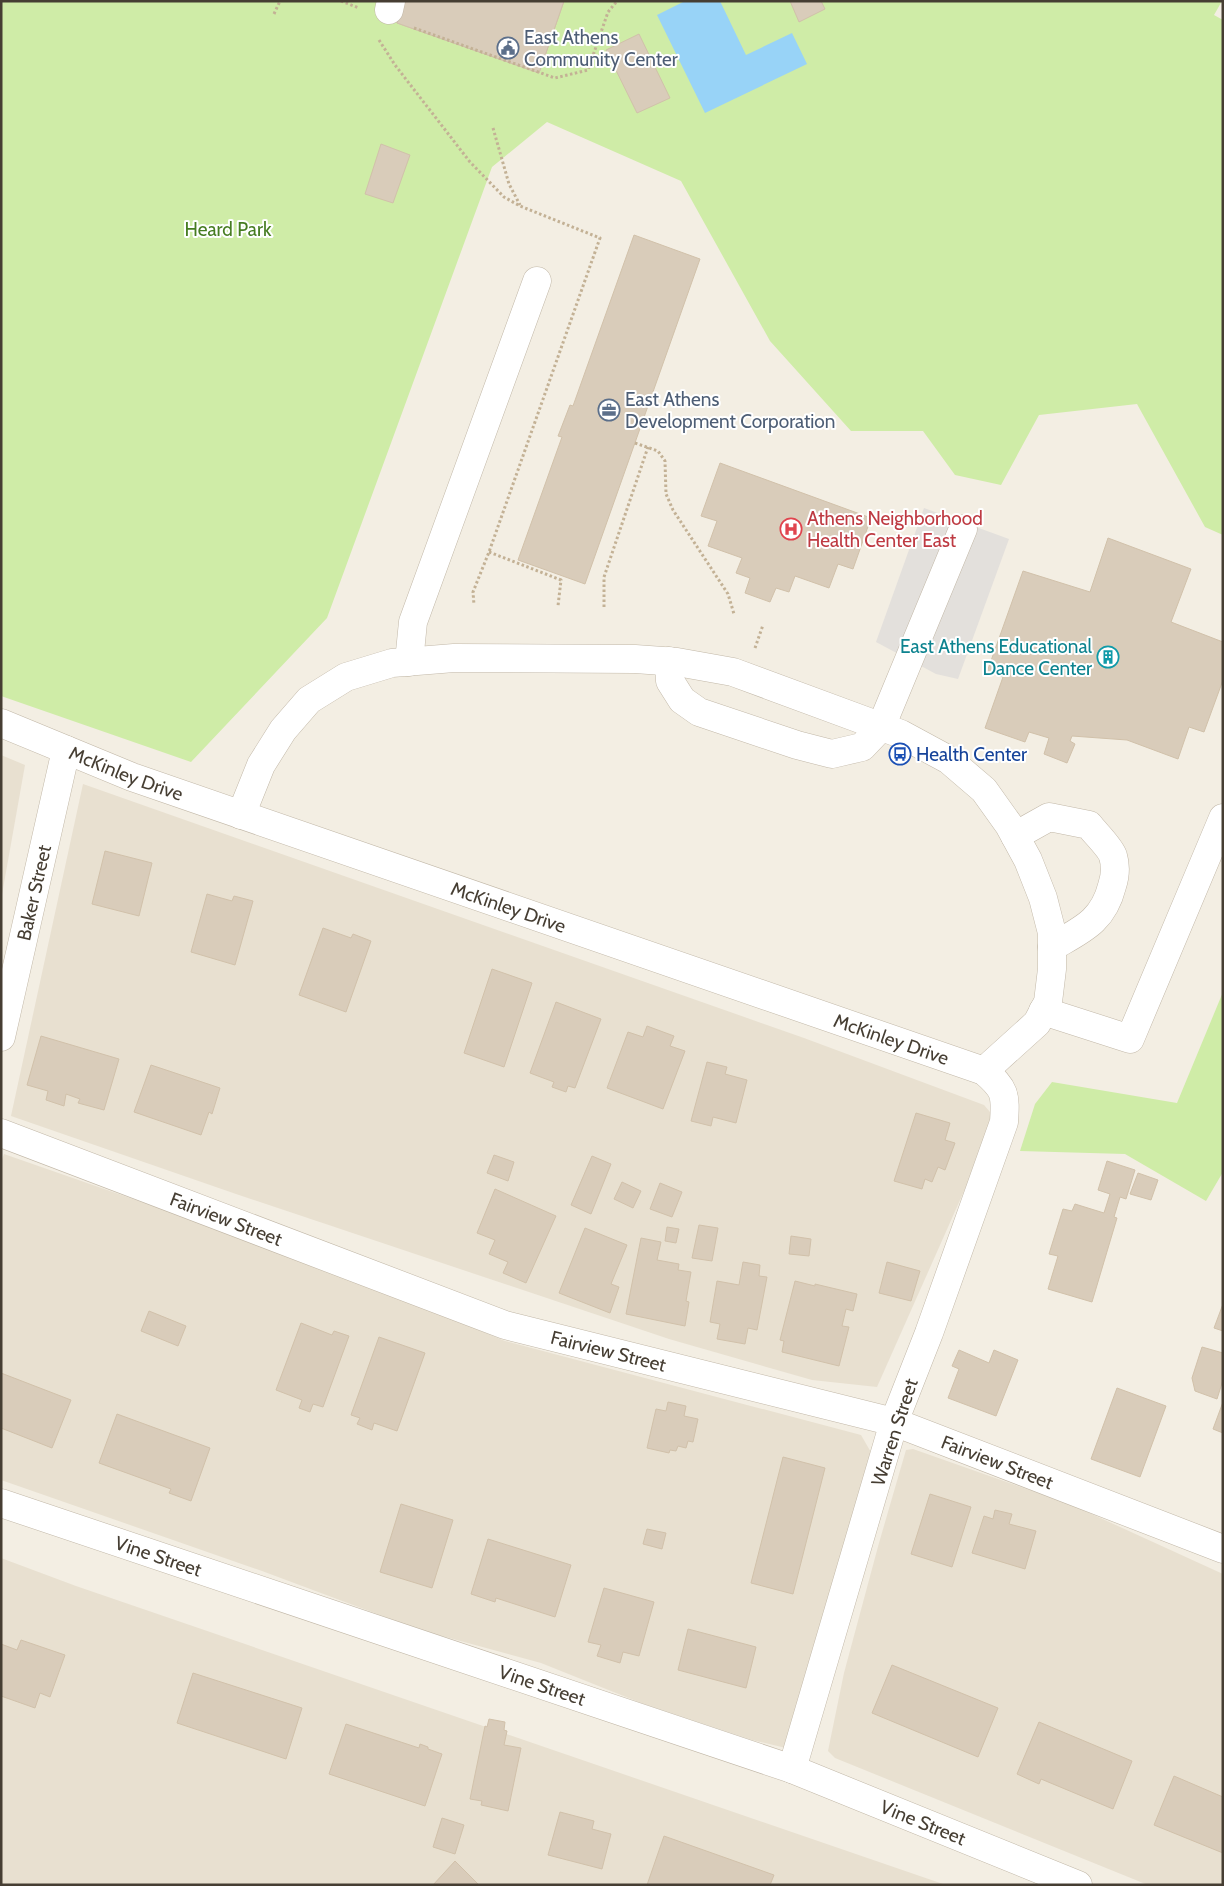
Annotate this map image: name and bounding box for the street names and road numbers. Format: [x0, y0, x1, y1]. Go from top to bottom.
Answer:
street label: McKinley Drive [66, 741, 186, 806]
street label: Baker Street [12, 842, 56, 943]
street label: McKinley Drive [448, 877, 569, 938]
street label: McKinley Drive [831, 1009, 952, 1070]
street label: Fairview Street [167, 1187, 286, 1251]
street label: Fairview Street [548, 1326, 669, 1377]
street label: Warren Street [866, 1375, 923, 1489]
street label: Fairview Street [938, 1430, 1057, 1495]
street label: Vine Street [112, 1531, 205, 1582]
street label: Vine Street [496, 1660, 589, 1711]
street label: Vine Street [877, 1795, 969, 1850]

